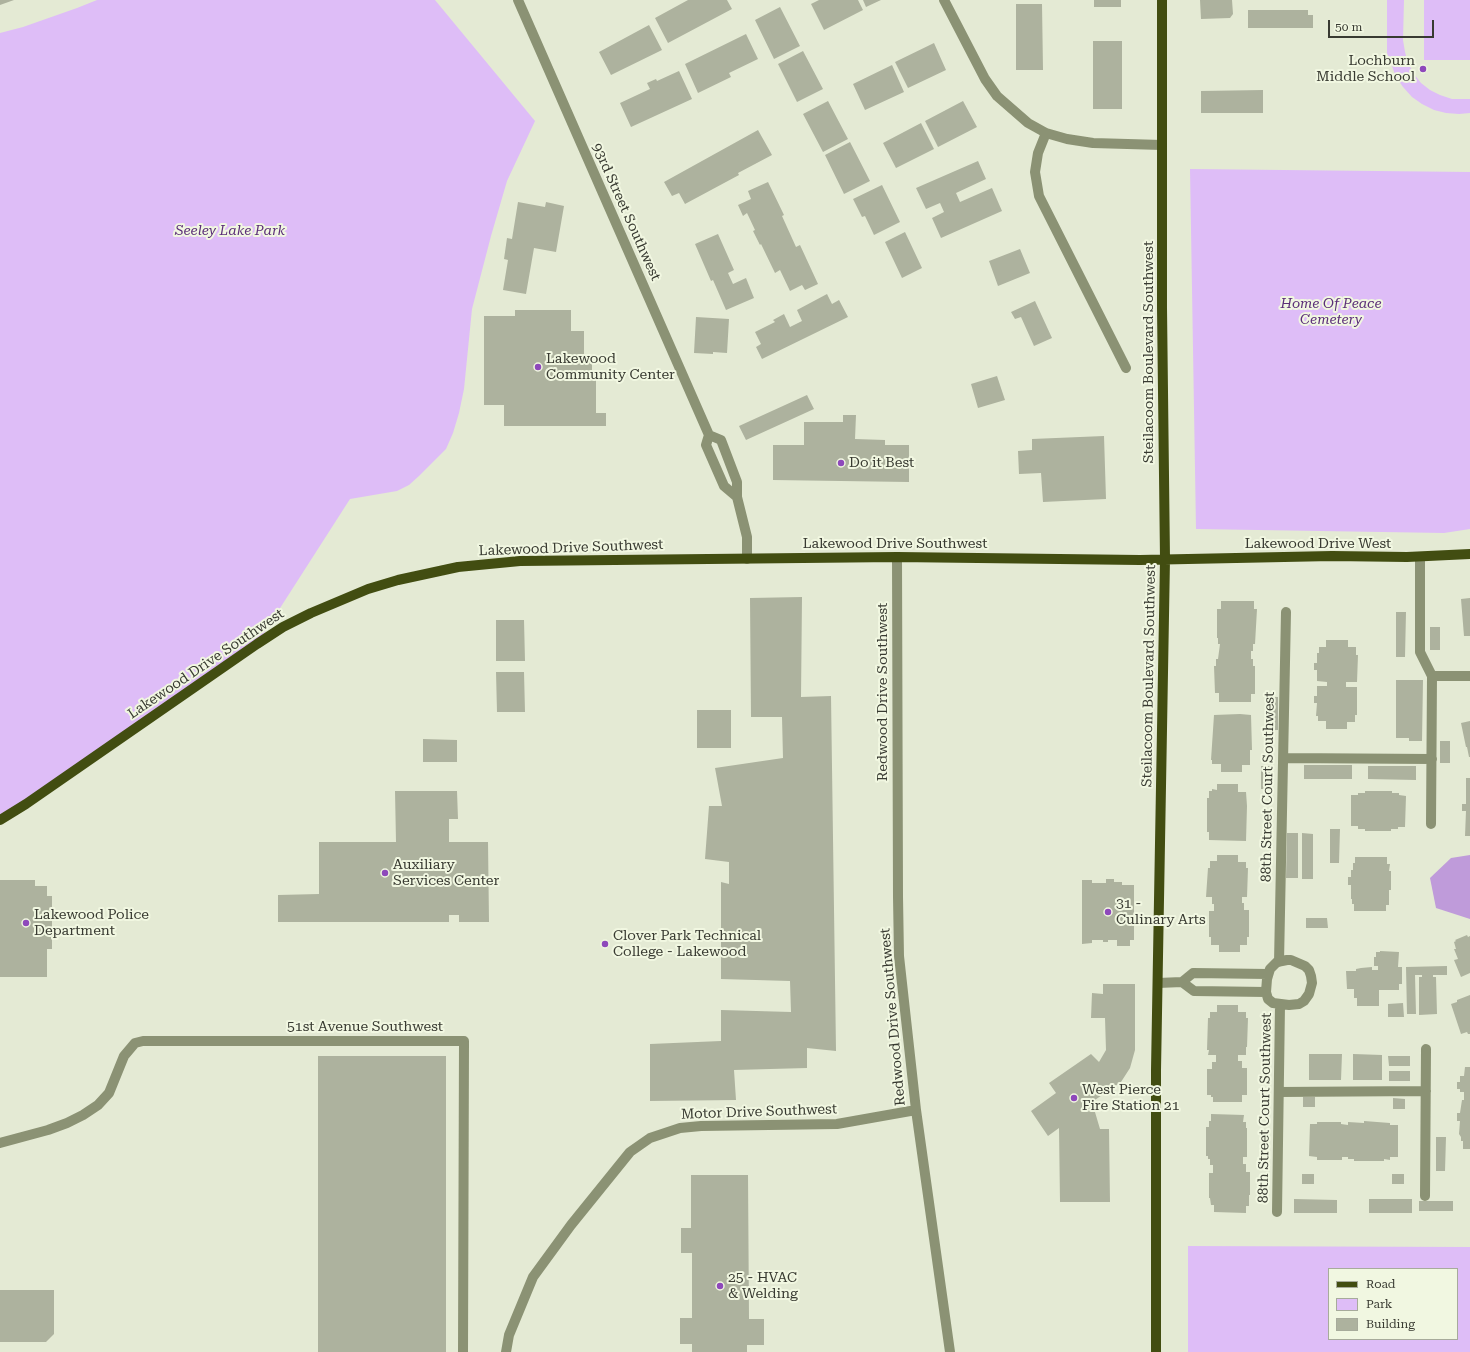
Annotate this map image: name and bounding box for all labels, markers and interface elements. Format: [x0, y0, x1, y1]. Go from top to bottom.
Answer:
scale bar [1330, 12, 1436, 38]
text: 50 m [1335, 20, 1362, 34]
place label: Lochburn Middle School [1316, 53, 1415, 86]
marker: Lochburn Middle School [1418, 64, 1428, 74]
street label: 93rd Street Southwest [588, 141, 664, 283]
park label: Seeley Lake Park [175, 223, 285, 239]
street label: Steilacoom Boulevard Southwest [1141, 241, 1157, 463]
park label: Home Of Peace Cemetery [1280, 296, 1382, 328]
place label: Lakewood Community Center [546, 351, 675, 384]
marker: Lakewood Community Center [533, 362, 543, 372]
place label: Do it Best [849, 455, 914, 471]
marker: Do it Best [836, 458, 846, 468]
street label: Lakewood Drive Southwest [478, 536, 664, 560]
street label: Lakewood Drive Southwest [803, 536, 987, 552]
street label: Lakewood Drive West [1245, 536, 1391, 552]
street label: Steilacoom Boulevard Southwest [1139, 565, 1159, 787]
street label: Redwood Drive Southwest [875, 603, 891, 781]
street label: Lakewood Drive Southwest [125, 605, 287, 723]
street label: 88th Street Court Southwest [1258, 692, 1278, 882]
place label: Auxiliary Services Center [393, 857, 499, 890]
marker: Auxiliary Services Center [380, 868, 390, 878]
place label: 31 - Culinary Arts [1116, 896, 1206, 928]
place label: Lakewood Police Department [34, 907, 149, 940]
marker: 31 - Culinary Arts [1103, 907, 1113, 917]
marker: Lakewood Police Department [21, 918, 31, 928]
street label: Redwood Drive Southwest [877, 927, 909, 1107]
place label: Clover Park Technical College - Lakewood [613, 928, 761, 960]
marker: Clover Park Technical College - Lakewood [600, 939, 610, 949]
street label: 88th Street Court Southwest [1255, 1013, 1275, 1203]
street label: 51st Avenue Southwest [287, 1019, 443, 1035]
place label: West Pierce Fire Station 21 [1082, 1082, 1179, 1114]
marker: West Pierce Fire Station 21 [1069, 1093, 1079, 1103]
street label: Motor Drive Southwest [681, 1101, 837, 1123]
legend [1328, 1268, 1458, 1340]
place label: 25 - HVAC & Welding [728, 1270, 798, 1302]
text: Road [1366, 1277, 1395, 1291]
marker: 25 - HVAC & Welding [715, 1281, 725, 1291]
text: Park [1366, 1297, 1392, 1311]
text: Building [1366, 1317, 1415, 1331]

